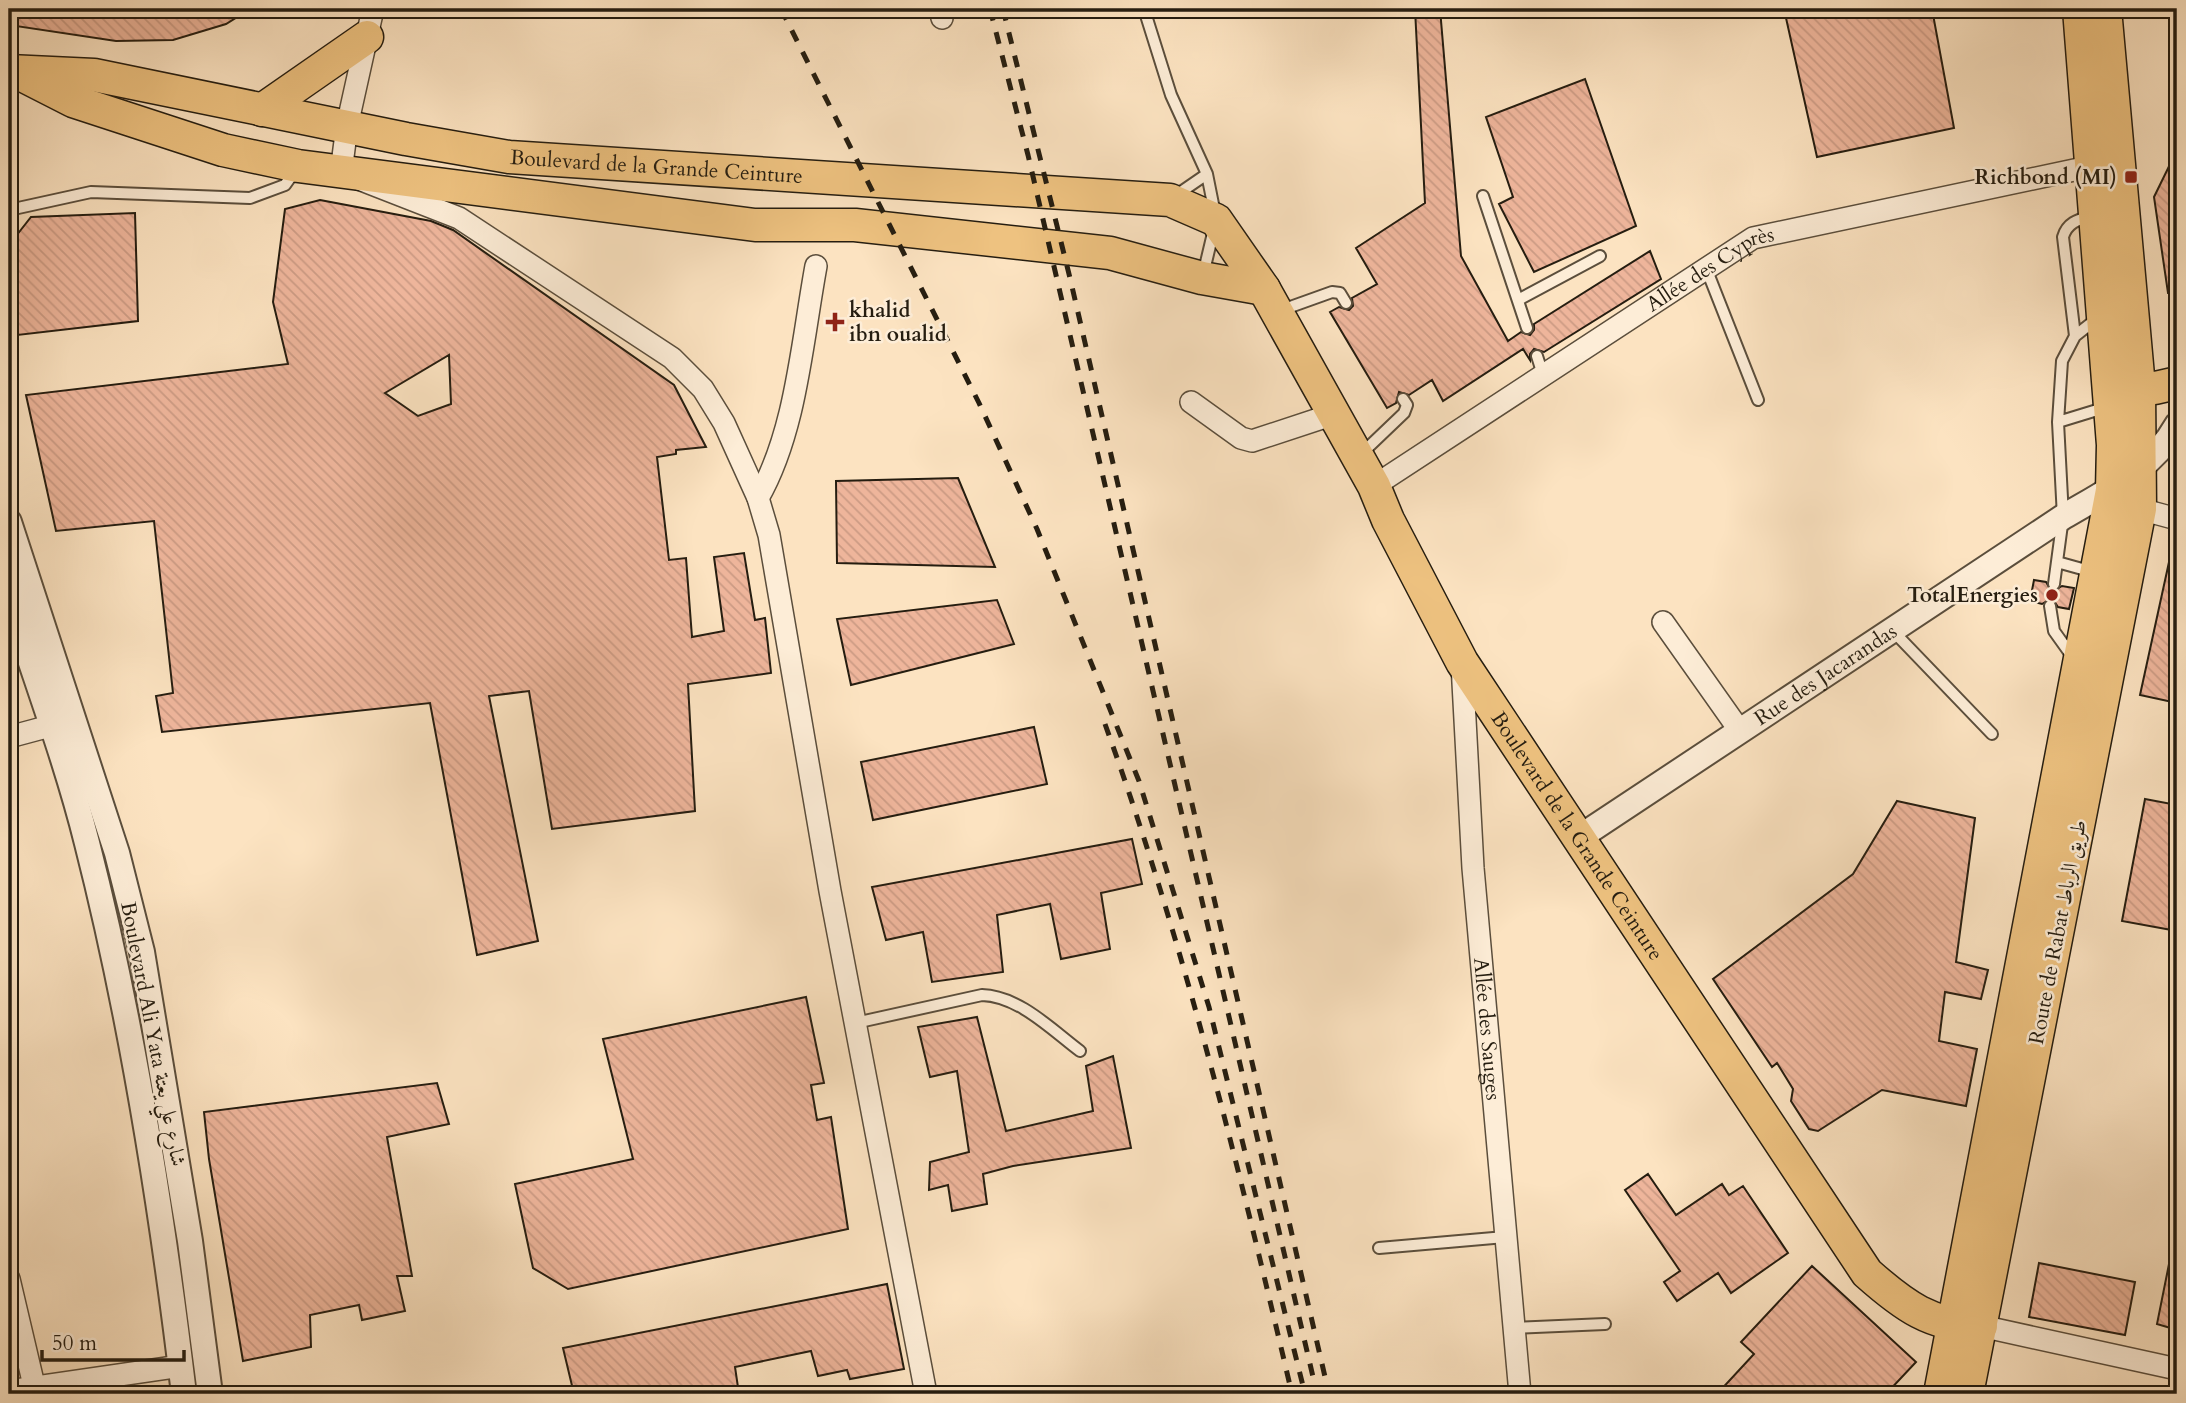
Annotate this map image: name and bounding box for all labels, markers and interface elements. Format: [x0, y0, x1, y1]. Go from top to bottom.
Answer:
street label: Boulevard de la Grande Ceinture [509, 143, 804, 191]
place label: Richbond (MI) [1974, 163, 2117, 192]
marker: Richbond (MI) [2123, 169, 2139, 185]
street label: Allée des Cyprès [1640, 219, 1777, 319]
place label: khalid ibn oualid [849, 296, 947, 349]
marker: khalid ibn oualid [827, 314, 843, 330]
place label: TotalEnergies [1907, 581, 2038, 610]
marker: TotalEnergies [2044, 587, 2060, 603]
street label: Rue des Jacarandas [1748, 617, 1902, 732]
street label: Boulevard de la Grande Ceinture [1484, 706, 1670, 966]
street label: Route de Rabat طريق الرباط [2022, 817, 2094, 1047]
street label: Boulevard Ali Yata شارع علي يعتة [108, 899, 193, 1170]
street label: Allée des Sauges [1467, 956, 1508, 1102]
scale bar [42, 1319, 184, 1363]
text: 50 m [52, 1329, 97, 1358]

